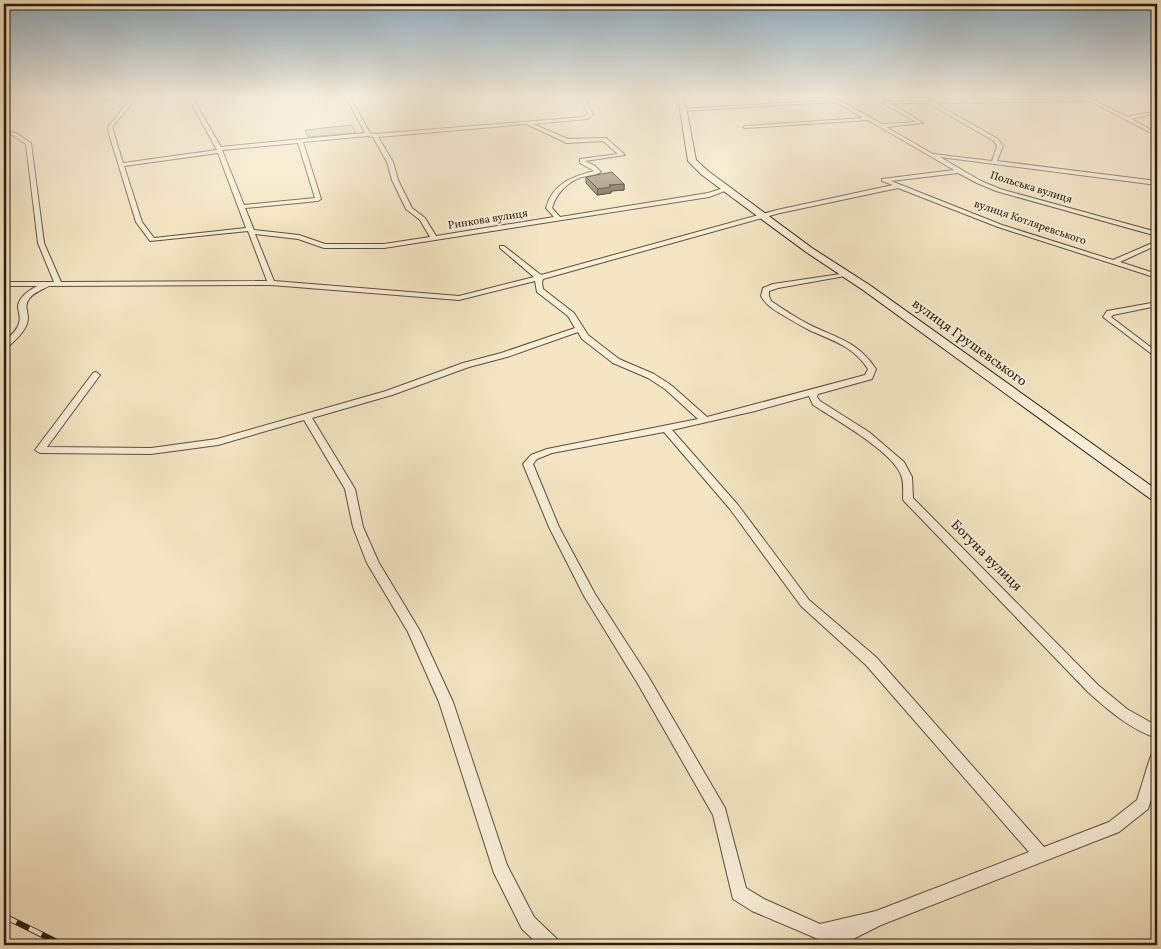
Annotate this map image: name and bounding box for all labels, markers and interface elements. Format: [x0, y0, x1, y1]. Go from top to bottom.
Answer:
street label: Польська вулиця [988, 168, 1074, 208]
street label: вулиця Котляревського [972, 197, 1088, 249]
street label: Ринкова вулиця [447, 206, 529, 234]
street label: вулиця Грушевського [908, 295, 1030, 391]
street label: Богуна вулиця [946, 516, 1026, 596]

